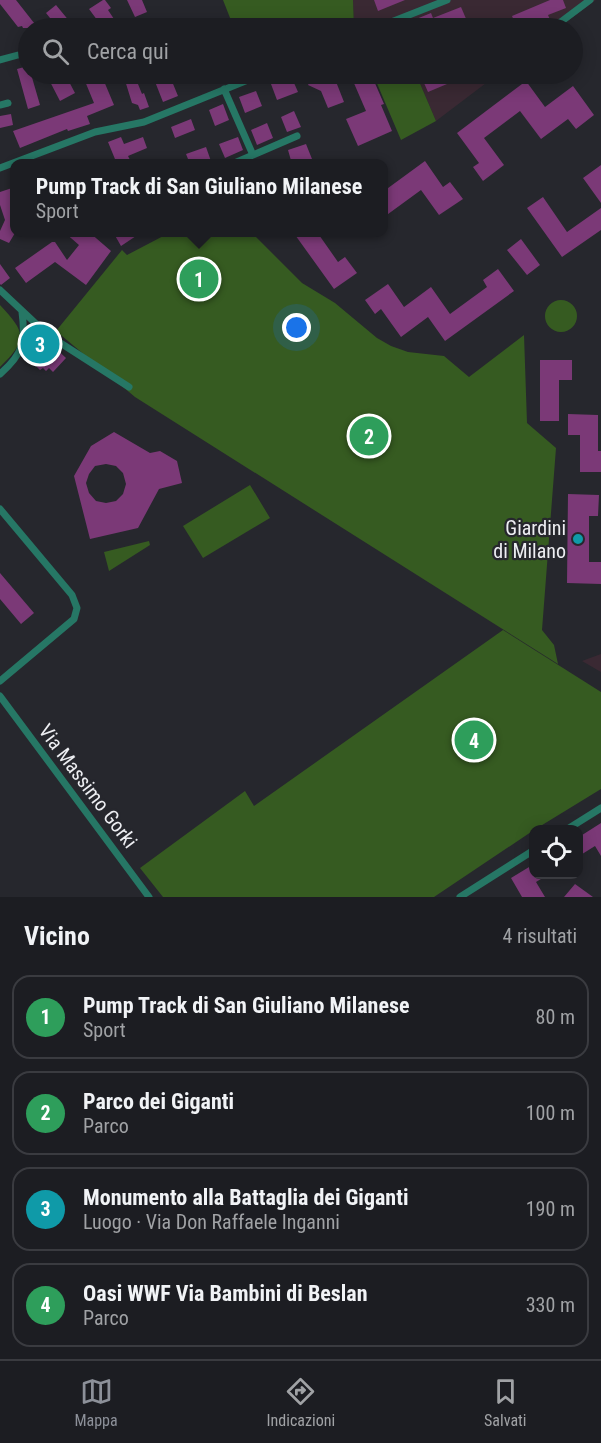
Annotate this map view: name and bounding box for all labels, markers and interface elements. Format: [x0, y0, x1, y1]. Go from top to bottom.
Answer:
search box [18, 18, 583, 84]
icon: search [39, 35, 72, 68]
text: Cerca qui [87, 39, 169, 64]
popup [10, 159, 388, 237]
text: Pump Track di San Giuliano Milanese [36, 174, 362, 199]
text: Sport [36, 199, 79, 223]
pin: 1 [180, 256, 218, 302]
your location [282, 313, 311, 342]
pin: 3 [20, 322, 60, 366]
pin: 2 [350, 414, 388, 458]
place label: Giardini di Milano [493, 516, 566, 563]
marker: Giardini di Milano [571, 532, 585, 546]
pin: 4 [454, 718, 494, 762]
street label: Via Massimo Gorki [34, 719, 142, 853]
map controls [529, 825, 583, 879]
button: locate [529, 825, 583, 879]
text: Vicino [24, 921, 90, 951]
text: 4 risultati [502, 924, 577, 948]
text: Pump Track di San Giuliano Milanese [83, 993, 409, 1018]
text: 1 [40, 1005, 51, 1029]
text: 80 m [536, 1005, 575, 1029]
text: Sport [83, 1018, 126, 1042]
text: Parco dei Giganti [83, 1089, 234, 1114]
text: 2 [40, 1101, 51, 1125]
text: 100 m [526, 1101, 575, 1125]
text: Parco [83, 1114, 129, 1138]
text: Monumento alla Battaglia dei Giganti [83, 1185, 408, 1210]
text: 3 [40, 1197, 51, 1221]
text: 190 m [526, 1197, 575, 1221]
text: Luogo · Via Don Raffaele Inganni [83, 1210, 340, 1234]
text: Oasi WWF Via Bambini di Beslan [83, 1281, 367, 1306]
text: 4 [40, 1293, 51, 1317]
text: 330 m [526, 1293, 575, 1317]
text: Parco [83, 1306, 129, 1330]
tab: Mappa [74, 1375, 118, 1430]
tab: Indicazioni [267, 1375, 335, 1430]
tab: Salvati [484, 1375, 527, 1430]

